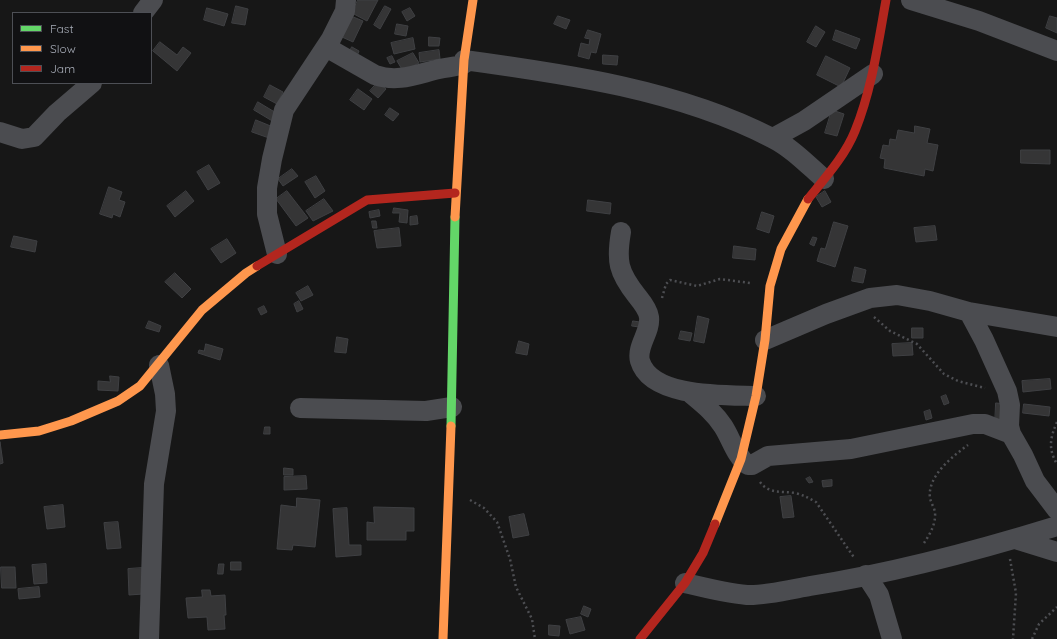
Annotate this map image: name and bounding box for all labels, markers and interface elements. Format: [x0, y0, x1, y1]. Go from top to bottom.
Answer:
legend [12, 12, 152, 84]
text: Fast [50, 21, 74, 36]
text: Slow [50, 41, 76, 56]
text: Jam [50, 61, 75, 76]

